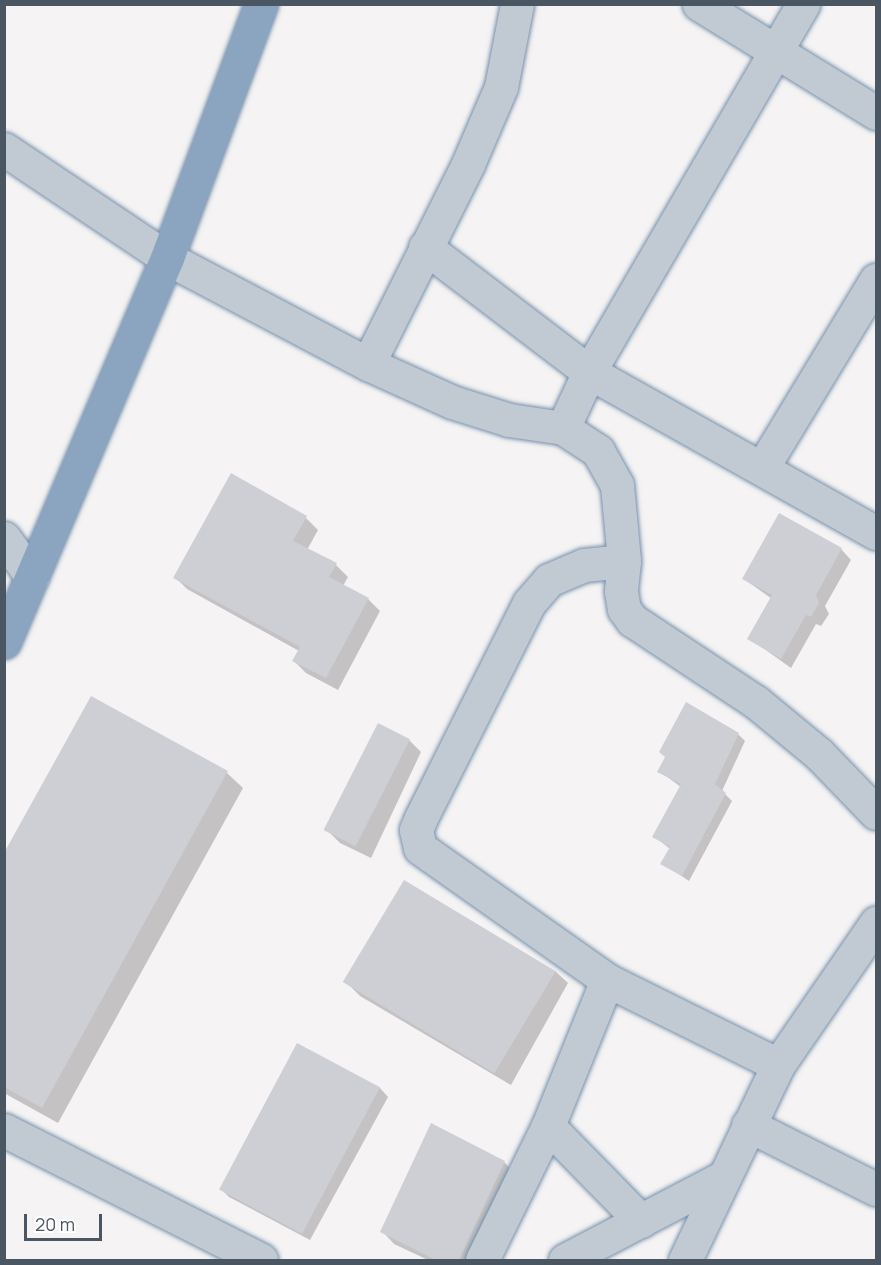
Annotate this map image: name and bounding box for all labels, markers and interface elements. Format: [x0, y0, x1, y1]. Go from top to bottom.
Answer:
scale bar [27, 1202, 105, 1240]
text: 20 m [35, 1212, 75, 1236]

